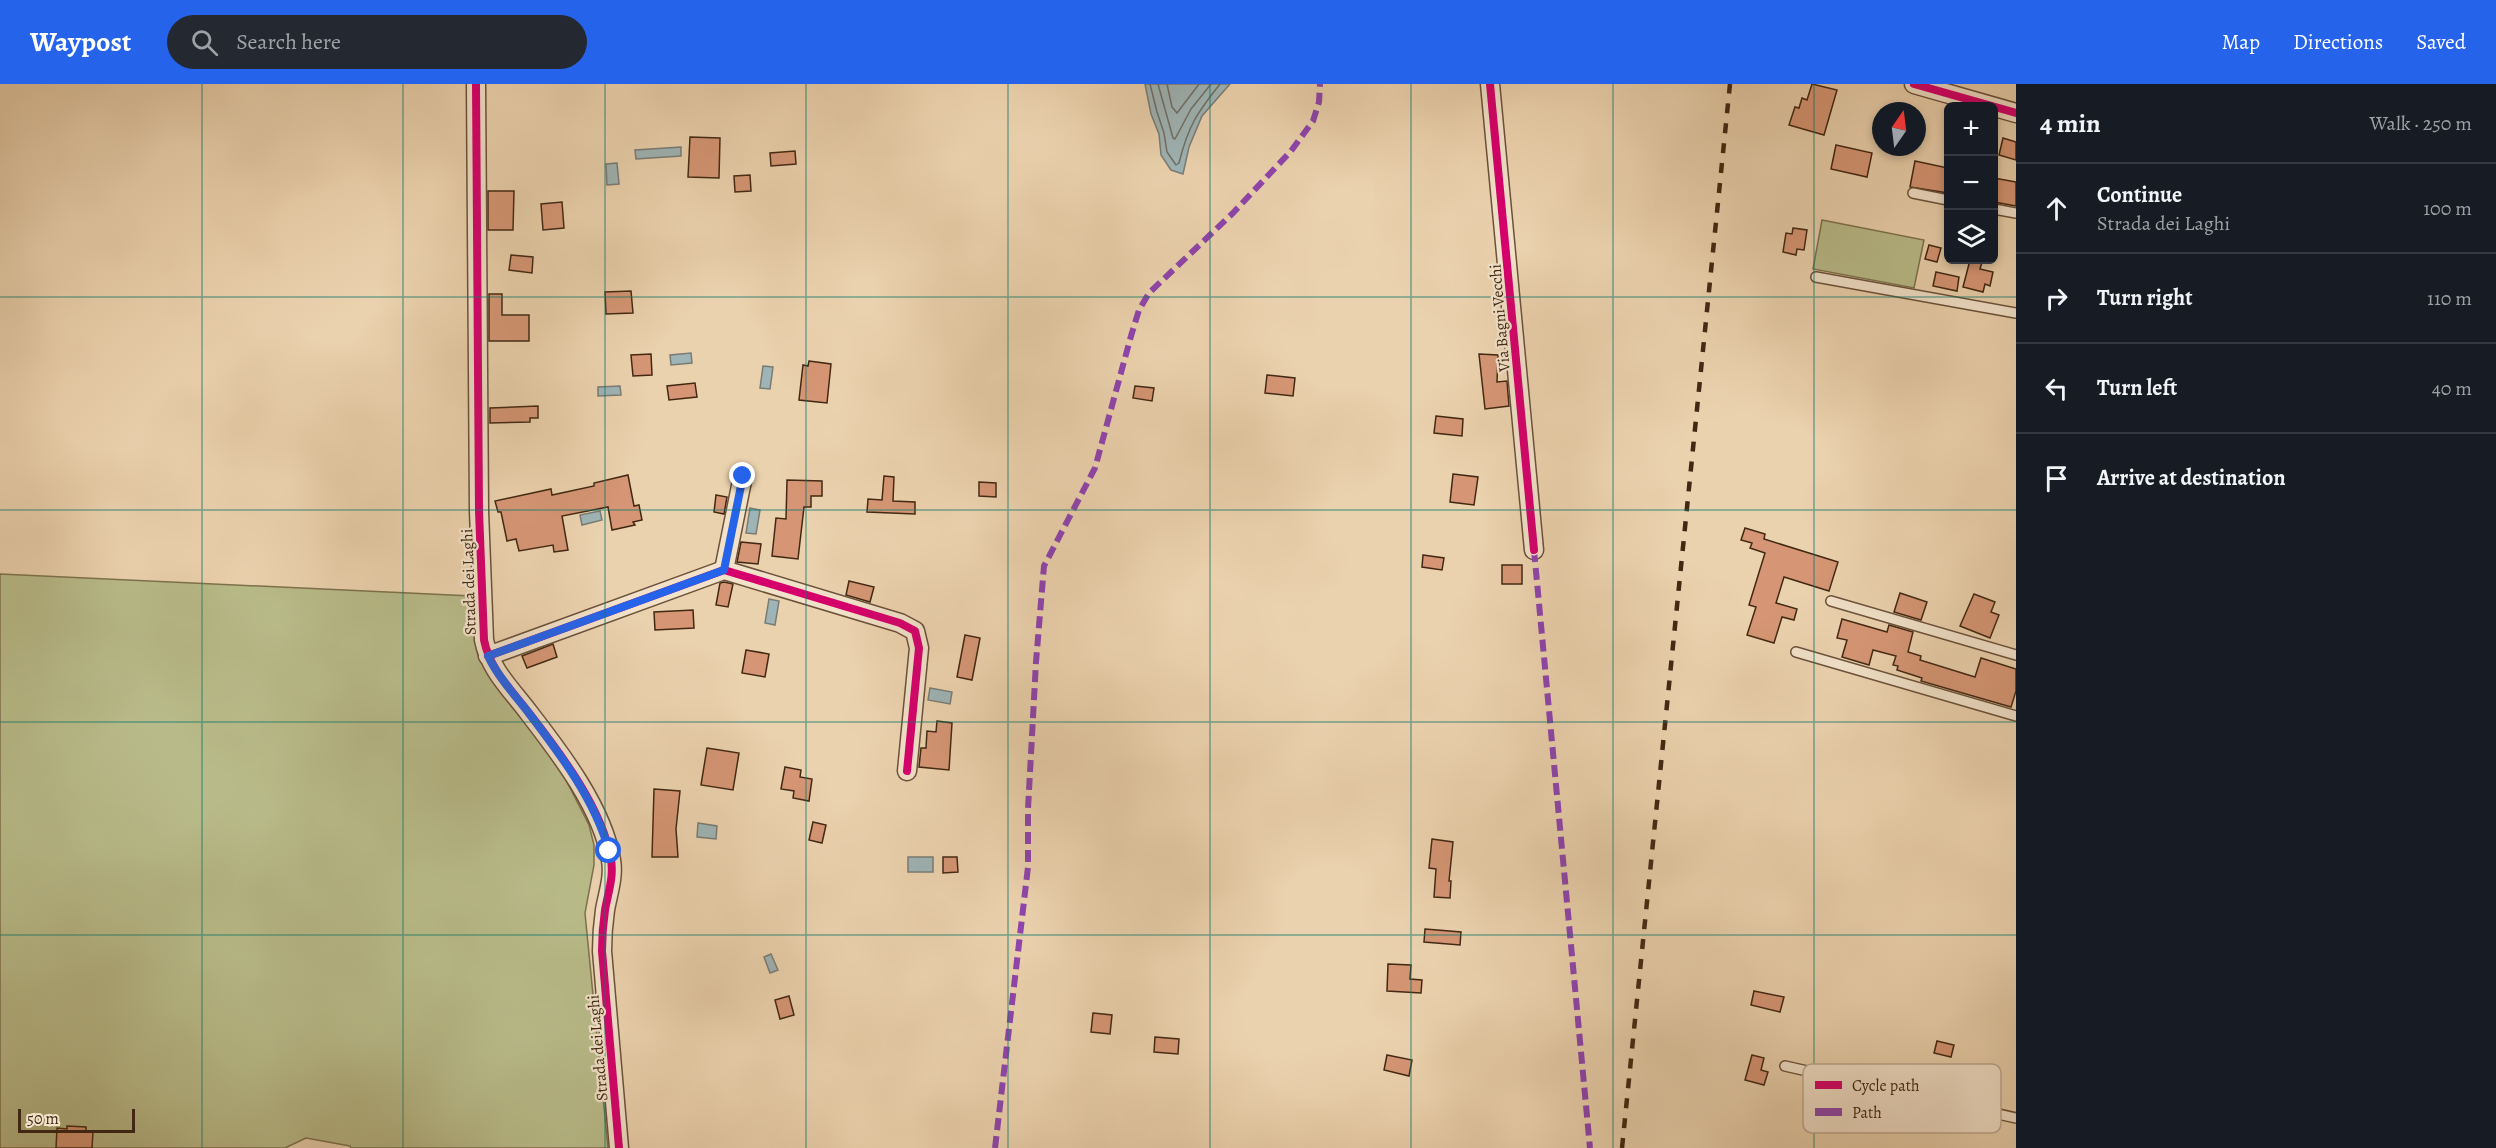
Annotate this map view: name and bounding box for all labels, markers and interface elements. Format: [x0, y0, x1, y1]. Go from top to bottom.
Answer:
search box [167, 15, 587, 69]
text: Waypost [30, 23, 131, 61]
icon: search [188, 26, 221, 59]
text: Search here [236, 27, 341, 57]
text: Map [2222, 28, 2260, 56]
text: Directions [2293, 28, 2383, 56]
text: Saved [2416, 28, 2466, 56]
north arrow [1872, 102, 1926, 156]
map controls [1944, 102, 1998, 264]
button: + [1944, 102, 1998, 156]
text: 4 min [2040, 106, 2101, 141]
text: Walk · 250 m [2370, 110, 2472, 137]
button: − [1944, 156, 1998, 210]
text: Continue [2097, 180, 2182, 210]
icon: ahead [2040, 192, 2073, 225]
text: 100 m [2423, 195, 2472, 222]
button: layers [1944, 210, 1998, 264]
text: Strada dei Laghi [2097, 210, 2230, 237]
street label: Via Bagni Vecchi [1484, 263, 1516, 374]
icon: right [2040, 282, 2073, 315]
text: Turn right [2097, 283, 2193, 313]
text: 110 m [2427, 285, 2472, 312]
icon: left [2040, 372, 2073, 405]
text: Turn left [2097, 373, 2177, 403]
text: 40 m [2432, 375, 2472, 402]
route end [729, 462, 755, 488]
icon: arrive [2040, 462, 2073, 495]
text: Arrive at destination [2097, 463, 2286, 493]
street label: Strada dei Laghi [456, 528, 482, 636]
route start [595, 837, 621, 863]
street label: Strada dei Laghi [582, 994, 614, 1102]
legend [1803, 1064, 2001, 1133]
text: Cycle path [1852, 1075, 1920, 1097]
text: Path [1852, 1102, 1882, 1124]
scale bar [18, 1106, 135, 1134]
text: 50 m [27, 1108, 59, 1130]

